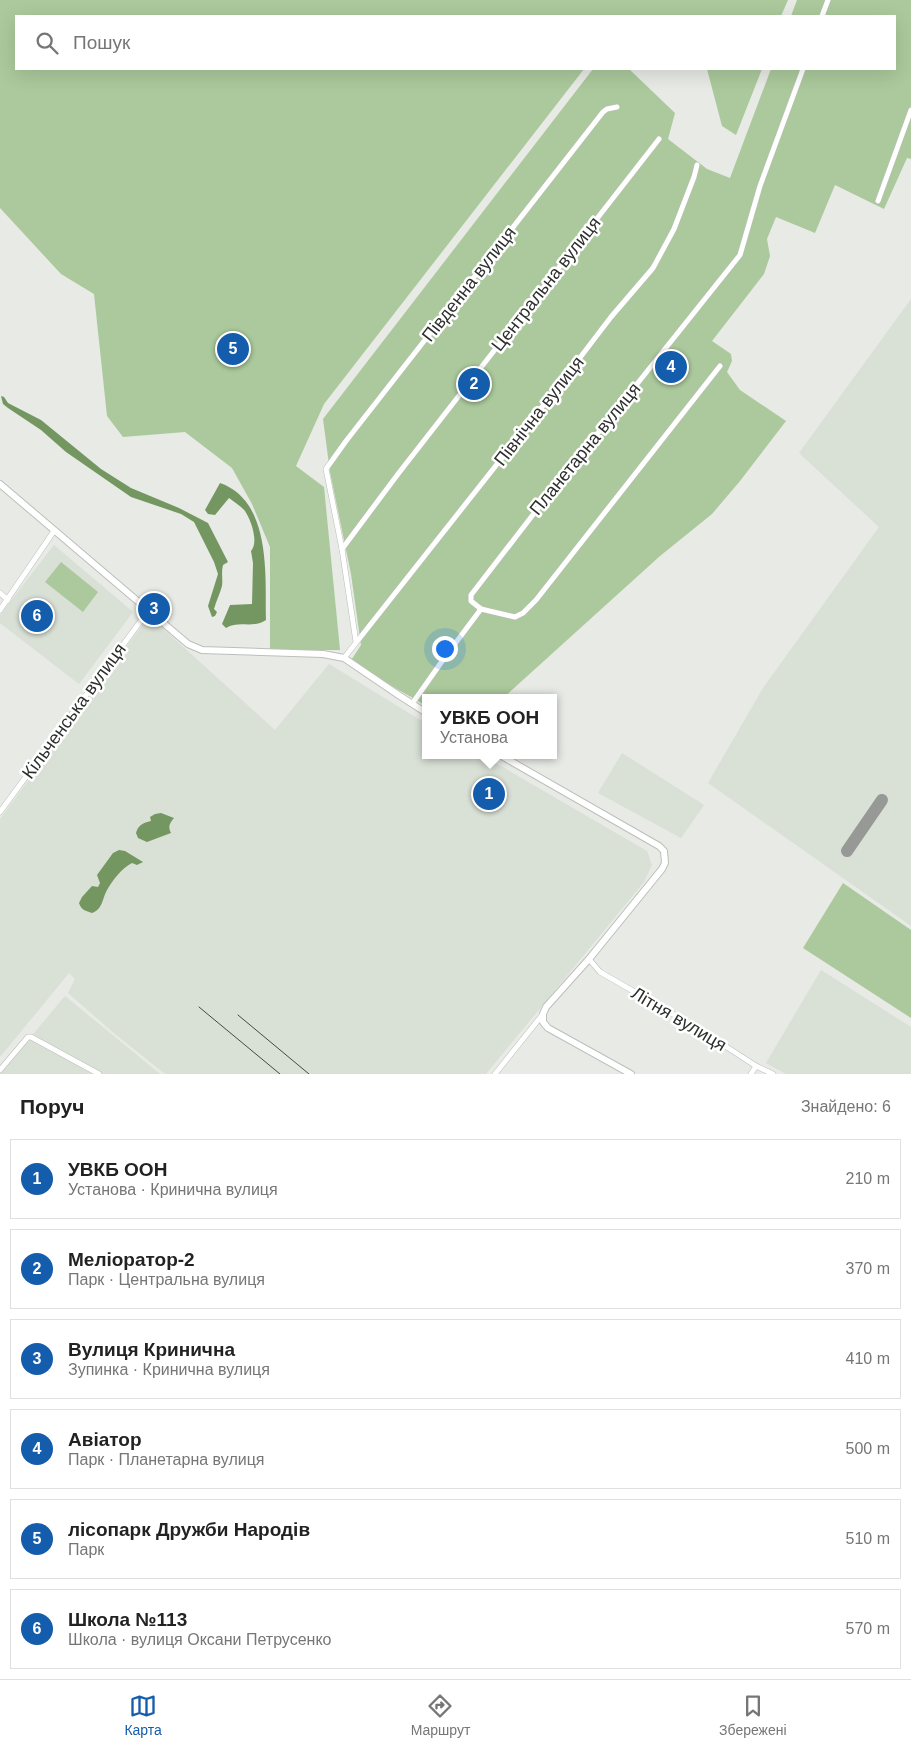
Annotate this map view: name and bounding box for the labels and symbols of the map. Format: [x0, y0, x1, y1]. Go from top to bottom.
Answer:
street label: Центральна вулиця [487, 213, 605, 355]
street label: Південна вулиця [418, 223, 520, 345]
pin: 5 [217, 330, 249, 368]
pin: 4 [655, 348, 687, 386]
street label: Північна вулиця [490, 352, 588, 470]
pin: 2 [458, 365, 490, 403]
street label: Планетарна вулиця [526, 379, 644, 519]
pin: 3 [138, 590, 170, 628]
pin: 6 [21, 597, 53, 635]
your location [432, 636, 458, 662]
street label: Кільченська вулиця [18, 639, 130, 783]
pin: 1 [473, 775, 505, 813]
street label: Літня вулиця [628, 983, 730, 1055]

